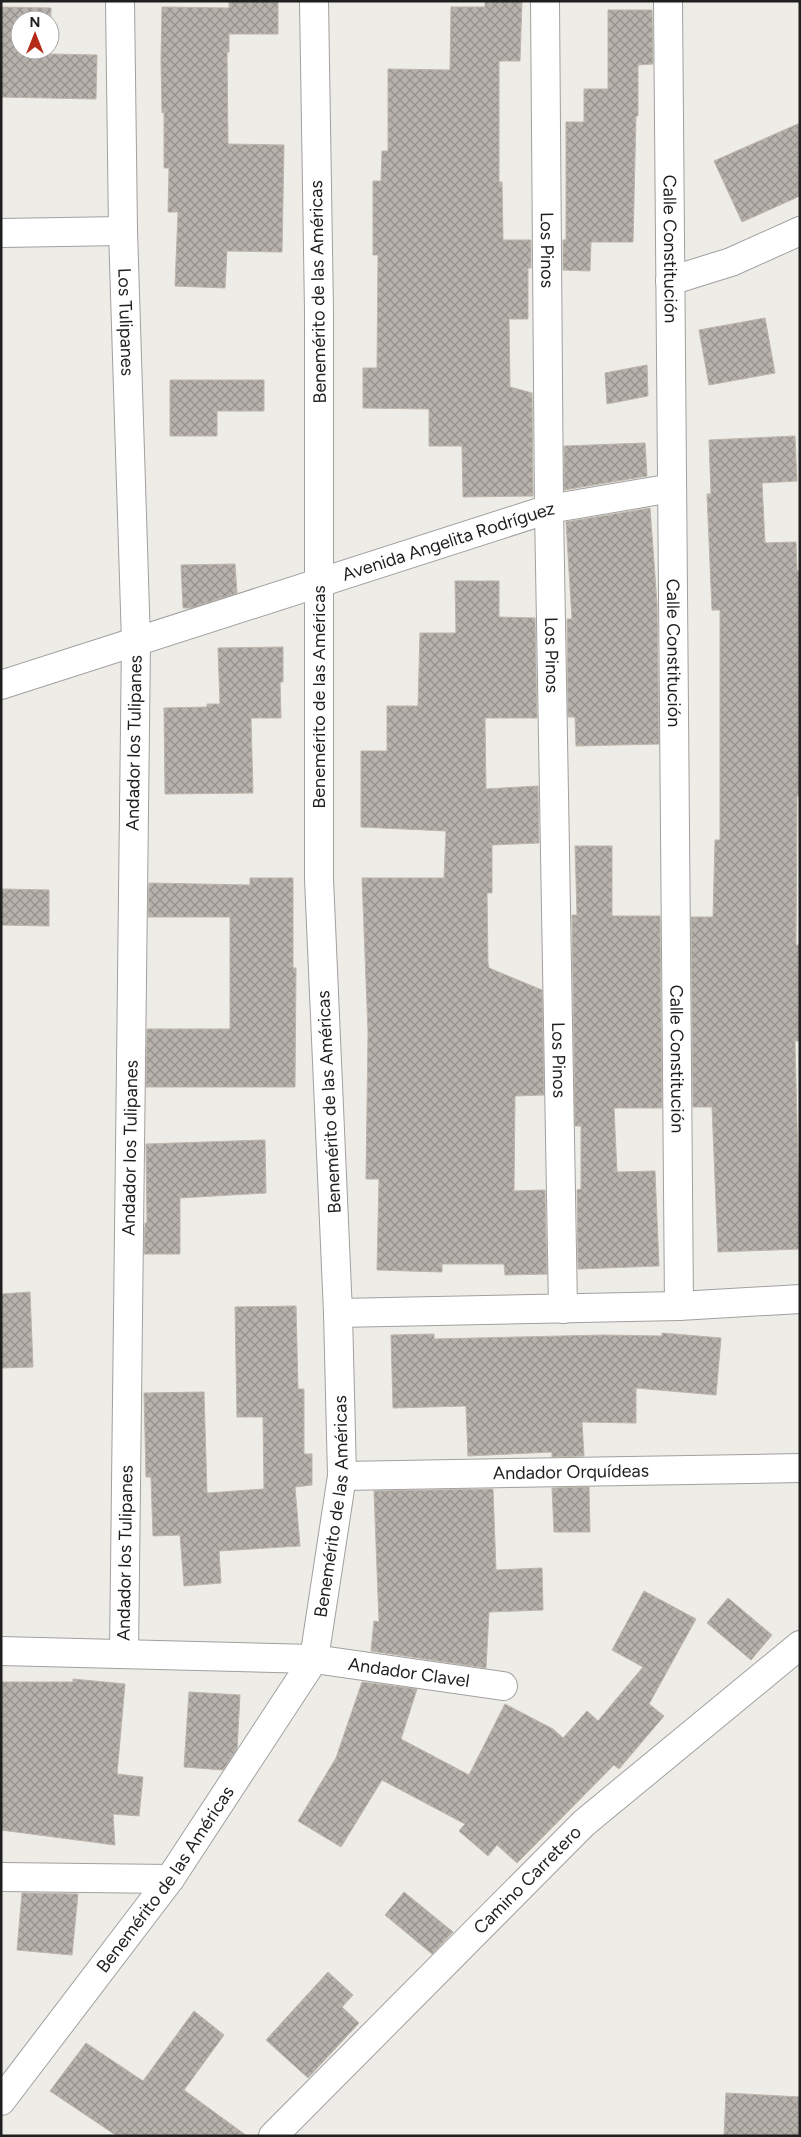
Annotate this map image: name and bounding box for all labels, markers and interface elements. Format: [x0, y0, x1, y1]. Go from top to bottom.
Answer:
north arrow [10, 10, 60, 60]
text: N [30, 14, 40, 31]
street label: Calle Constitución [658, 175, 682, 323]
street label: Benemérito de las Américas [305, 180, 331, 404]
street label: Los Pinos [536, 212, 558, 288]
street label: Los Tulipanes [113, 268, 139, 376]
street label: Avenida Angelita Rodríguez [339, 497, 557, 586]
street label: Calle Constitución [662, 579, 685, 727]
street label: Benemérito de las Américas [308, 585, 330, 809]
street label: Los Pinos [540, 617, 563, 693]
street label: Andador los Tulipanes [121, 655, 147, 831]
street label: Calle Constitución [665, 985, 689, 1133]
street label: Benemérito de las Américas [312, 990, 346, 1214]
street label: Los Pinos [547, 1022, 570, 1098]
street label: Andador los Tulipanes [117, 1060, 143, 1236]
street label: Benemérito de las Américas [310, 1395, 353, 1619]
street label: Andador Orquídeas [493, 1460, 649, 1484]
street label: Andador los Tulipanes [112, 1465, 138, 1641]
street label: Andador Clavel [347, 1653, 471, 1692]
street label: Benemérito de las Américas [92, 1782, 239, 1977]
street label: Camino Carretero [469, 1821, 586, 1939]

